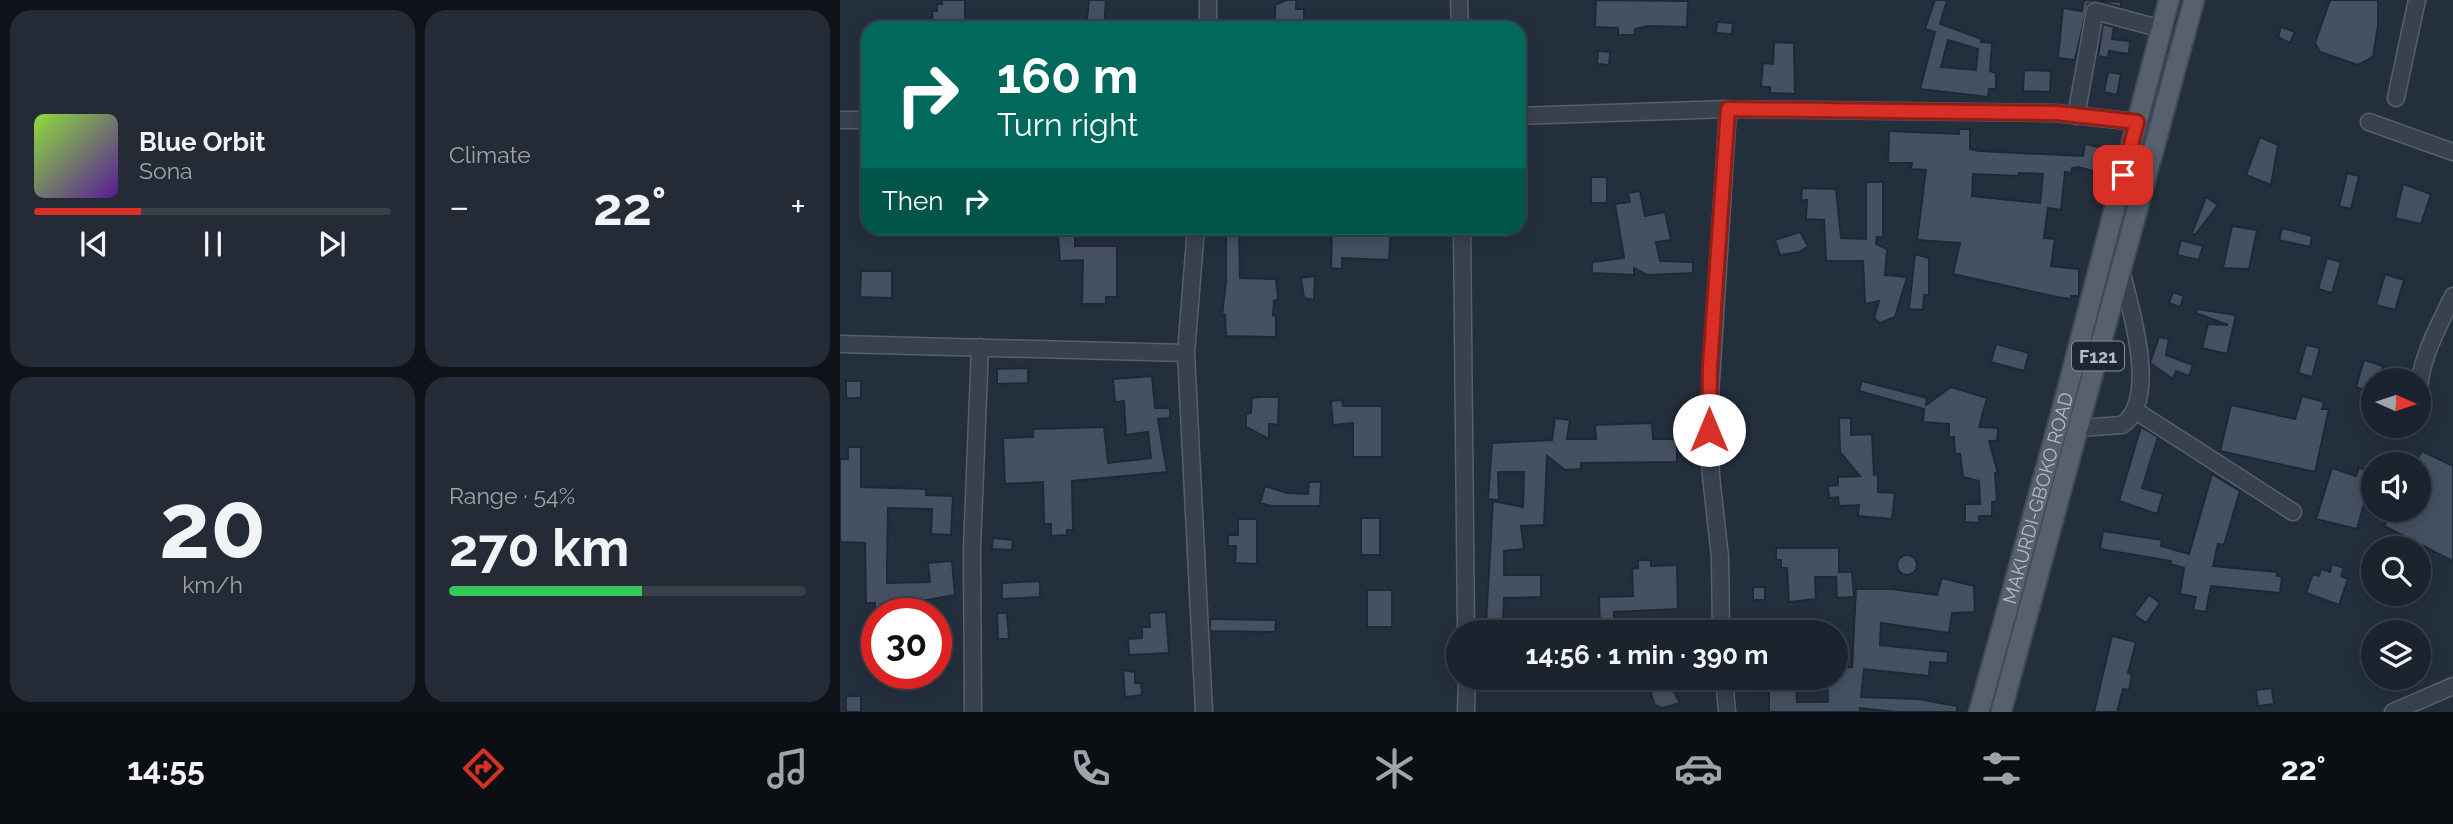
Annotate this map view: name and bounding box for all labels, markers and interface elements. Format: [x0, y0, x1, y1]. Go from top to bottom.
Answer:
text: 160 m [997, 47, 1138, 104]
icon: right [882, 49, 973, 140]
text: Turn right [997, 106, 1138, 143]
text: Blue Orbit [139, 127, 266, 157]
text: Climate [449, 141, 531, 168]
pin [2093, 145, 2153, 205]
icon: arrive [2104, 156, 2142, 194]
text: Sona [139, 157, 193, 184]
text: 22° [593, 176, 666, 237]
icon: right [957, 182, 995, 220]
text: − [449, 184, 469, 229]
text: + [790, 184, 806, 229]
text: Then [882, 186, 943, 216]
icon: previous [75, 225, 113, 263]
icon: pause [194, 225, 232, 263]
icon: next [313, 225, 351, 263]
road number: F121 [2072, 342, 2124, 370]
north arrow [2361, 368, 2431, 438]
map controls [2361, 368, 2431, 690]
street label: MAKURDI-GBOKO ROAD [1998, 390, 2077, 606]
position arrow [1672, 393, 1746, 467]
button: sound [2361, 452, 2431, 522]
text: 20 [159, 472, 266, 579]
text: Range · 54% [449, 482, 575, 509]
text: 270 km [449, 517, 629, 578]
button: search [2361, 536, 2431, 606]
text: km/h [182, 571, 243, 598]
speed limit sign: 30 [861, 598, 952, 689]
button: layers [2361, 620, 2431, 690]
text: 14:56 · 1 min · 390 m [1526, 640, 1768, 670]
icon: directions [459, 744, 508, 793]
icon: music [763, 744, 812, 793]
icon: phone [1066, 744, 1115, 793]
icon: climate [1370, 744, 1419, 793]
icon: car [1674, 744, 1723, 793]
icon: filters [1977, 744, 2026, 793]
text: 14:55 [127, 750, 205, 787]
text: 22° [2281, 750, 2326, 787]

